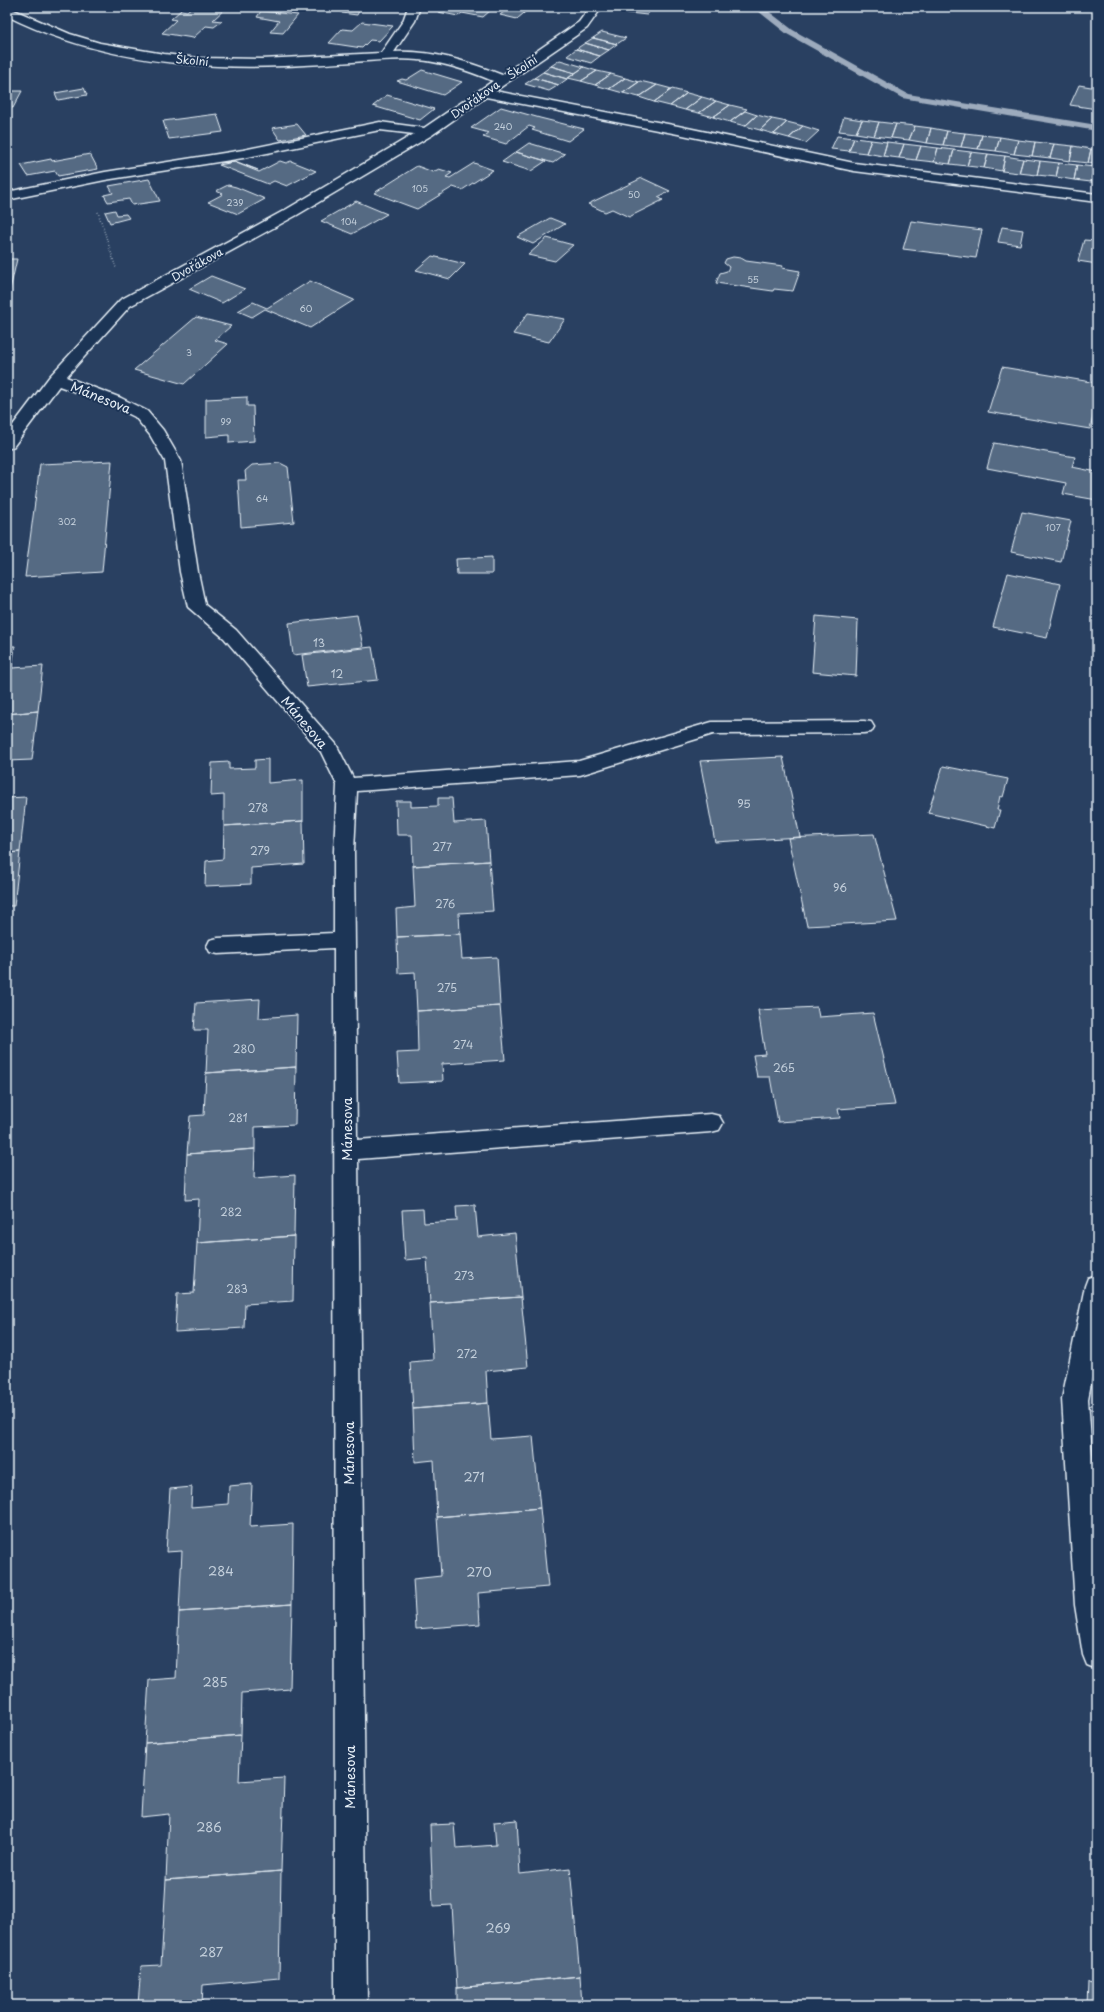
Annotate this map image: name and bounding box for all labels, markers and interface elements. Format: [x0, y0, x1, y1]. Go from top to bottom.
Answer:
street label: Školní [175, 50, 210, 70]
street label: Školní [504, 51, 541, 83]
street label: Dvořákova [447, 76, 503, 122]
house number: 240 [494, 119, 513, 133]
house number: 105 [412, 181, 428, 195]
house number: 50 [628, 187, 641, 201]
house number: 239 [226, 195, 244, 209]
house number: 104 [341, 214, 357, 228]
street label: Dvořákova [168, 243, 226, 285]
house number: 55 [747, 272, 759, 286]
house number: 60 [300, 301, 313, 315]
house number: 3 [186, 345, 192, 359]
street label: Mánesova [68, 376, 134, 418]
house number: 99 [221, 414, 232, 428]
house number: 64 [256, 491, 268, 505]
house number: 302 [58, 514, 76, 528]
house number: 107 [1045, 520, 1061, 534]
house number: 13 [313, 634, 325, 651]
house number: 12 [331, 665, 344, 682]
street label: Mánesova [277, 692, 333, 752]
house number: 95 [737, 795, 751, 812]
house number: 278 [248, 799, 268, 816]
house number: 277 [432, 838, 452, 855]
house number: 279 [250, 842, 270, 859]
house number: 96 [833, 879, 847, 896]
house number: 276 [435, 895, 455, 912]
house number: 275 [437, 979, 457, 996]
house number: 274 [453, 1036, 473, 1053]
house number: 280 [233, 1040, 255, 1057]
house number: 265 [773, 1059, 795, 1076]
street label: Mánesova [337, 1097, 356, 1161]
house number: 281 [228, 1109, 248, 1126]
house number: 282 [220, 1203, 242, 1220]
house number: 273 [454, 1267, 474, 1284]
house number: 283 [226, 1280, 248, 1297]
house number: 272 [456, 1345, 478, 1362]
street label: Mánesova [339, 1421, 358, 1485]
house number: 271 [463, 1467, 485, 1486]
house number: 284 [208, 1561, 234, 1580]
house number: 270 [466, 1562, 492, 1581]
house number: 285 [202, 1672, 228, 1691]
street label: Mánesova [340, 1745, 359, 1809]
house number: 286 [196, 1817, 222, 1836]
house number: 269 [485, 1918, 511, 1937]
house number: 287 [199, 1942, 224, 1961]

